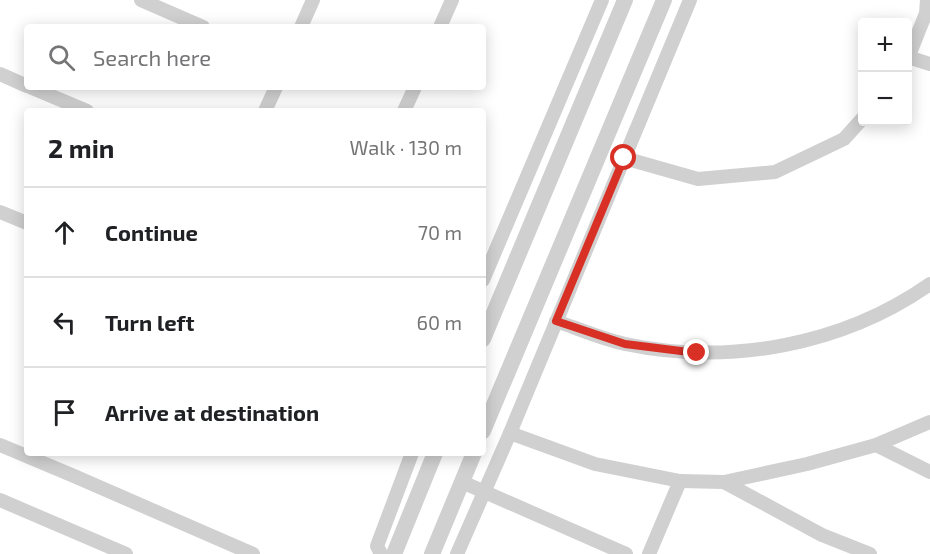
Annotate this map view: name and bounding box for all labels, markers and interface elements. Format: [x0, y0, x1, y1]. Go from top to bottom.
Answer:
map controls [858, 18, 912, 126]
button: + [858, 18, 912, 72]
search box [24, 24, 486, 90]
icon: search [45, 41, 78, 74]
text: Search here [93, 44, 211, 70]
button: − [858, 72, 912, 126]
text: 2 min [48, 132, 114, 163]
text: Walk · 130 m [350, 135, 462, 159]
route start [610, 144, 636, 170]
icon: ahead [48, 216, 81, 249]
text: Continue [105, 219, 198, 245]
text: 70 m [418, 220, 462, 244]
icon: left [48, 306, 81, 339]
text: Turn left [105, 309, 194, 335]
text: 60 m [417, 310, 462, 334]
route end [683, 339, 709, 365]
icon: arrive [48, 396, 81, 429]
text: Arrive at destination [105, 399, 319, 425]

